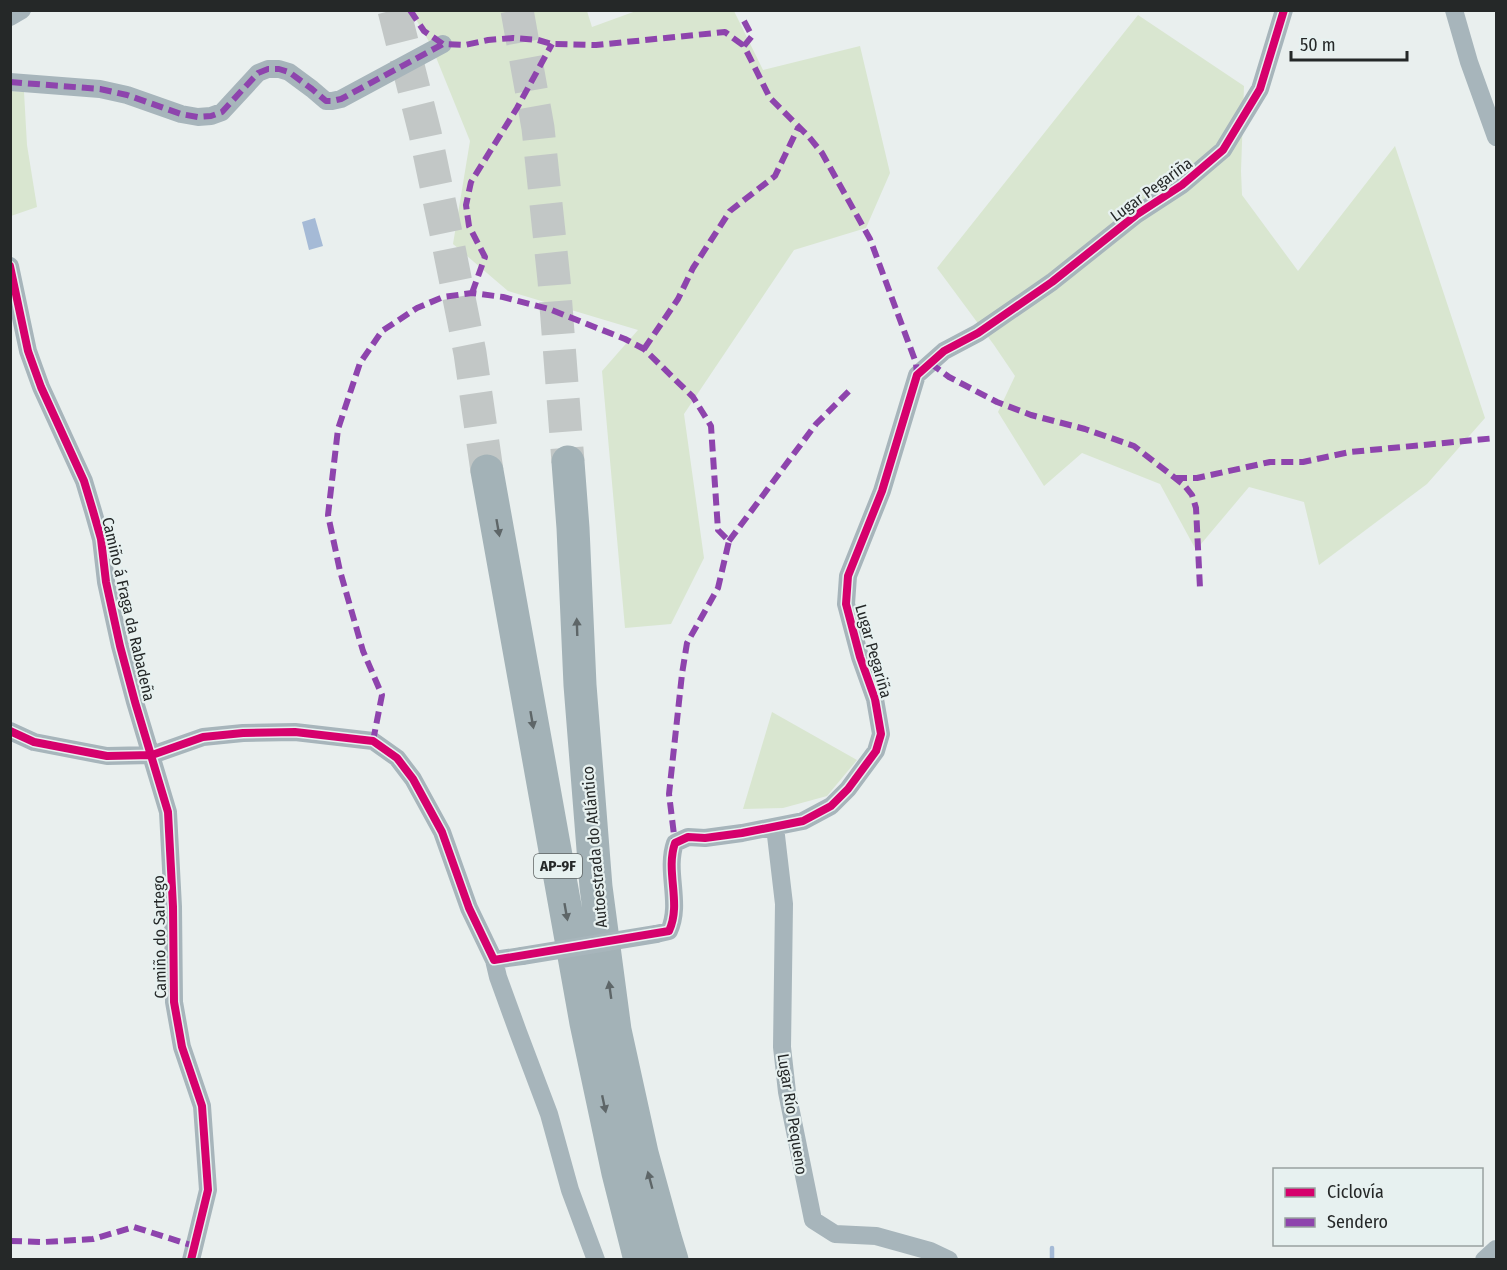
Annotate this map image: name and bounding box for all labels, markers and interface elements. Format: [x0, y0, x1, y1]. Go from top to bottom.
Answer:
scale bar [1291, 24, 1406, 62]
text: 50 m [1300, 34, 1336, 56]
street label: Lugar Pegariña [1107, 153, 1196, 225]
street label: Camiño á Fraga da Rabadeña [98, 515, 159, 703]
one-way arrow [493, 519, 502, 538]
street label: Lugar Pegariña [851, 602, 896, 700]
one-way arrow [573, 617, 582, 636]
one-way arrow [528, 711, 537, 730]
street label: Autoestrada do Atlántico [578, 765, 611, 929]
road number: AP-9F [534, 854, 582, 878]
street label: Camiño do Sartego [149, 875, 170, 999]
one-way arrow [562, 903, 571, 922]
one-way arrow [605, 980, 615, 999]
street label: Lugar Río Pequeno [774, 1052, 811, 1176]
one-way arrow [599, 1094, 609, 1113]
legend [1273, 1168, 1483, 1246]
one-way arrow [644, 1171, 654, 1190]
text: Ciclovía [1327, 1181, 1384, 1203]
text: Sendero [1327, 1211, 1388, 1233]

